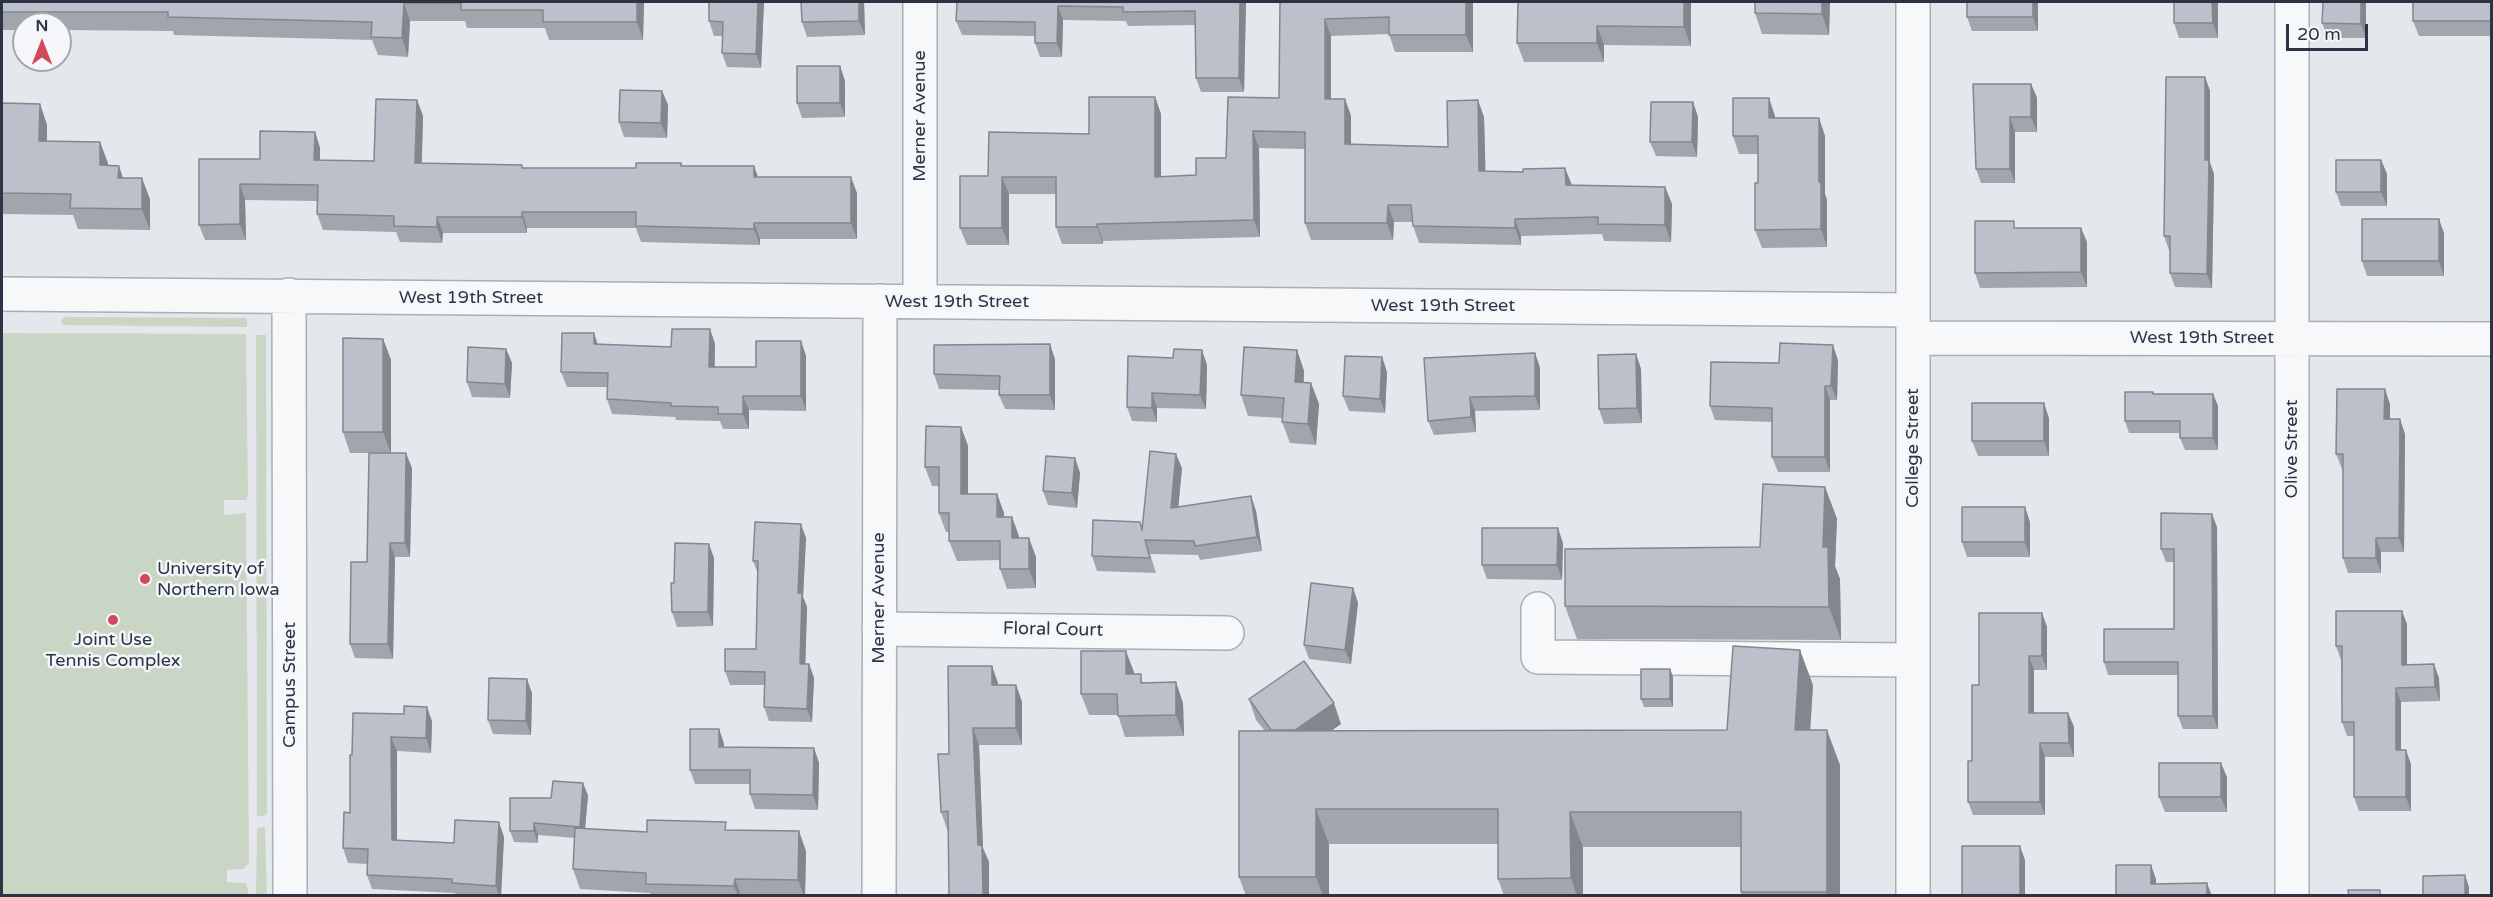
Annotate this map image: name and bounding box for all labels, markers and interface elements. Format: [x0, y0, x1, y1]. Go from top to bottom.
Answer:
north arrow [12, 12, 72, 72]
scale bar [2289, 12, 2372, 50]
text: N [36, 16, 48, 36]
text: 20 m [2297, 23, 2341, 45]
street label: Merner Avenue [909, 50, 931, 182]
street label: West 19th Street [399, 287, 543, 309]
street label: West 19th Street [885, 291, 1029, 313]
street label: West 19th Street [1371, 295, 1515, 317]
street label: West 19th Street [2130, 327, 2274, 349]
street label: College Street [1902, 388, 1924, 508]
street label: Olive Street [2281, 399, 2303, 499]
street label: Merner Avenue [868, 532, 890, 664]
place label: University of Northern Iowa [157, 558, 280, 600]
marker: University of Northern Iowa [138, 572, 152, 586]
marker: Joint Use Tennis Complex [106, 613, 120, 627]
street label: Floral Court [1003, 618, 1103, 642]
street label: Campus Street [279, 622, 301, 748]
place label: Joint Use Tennis Complex [45, 629, 181, 672]

